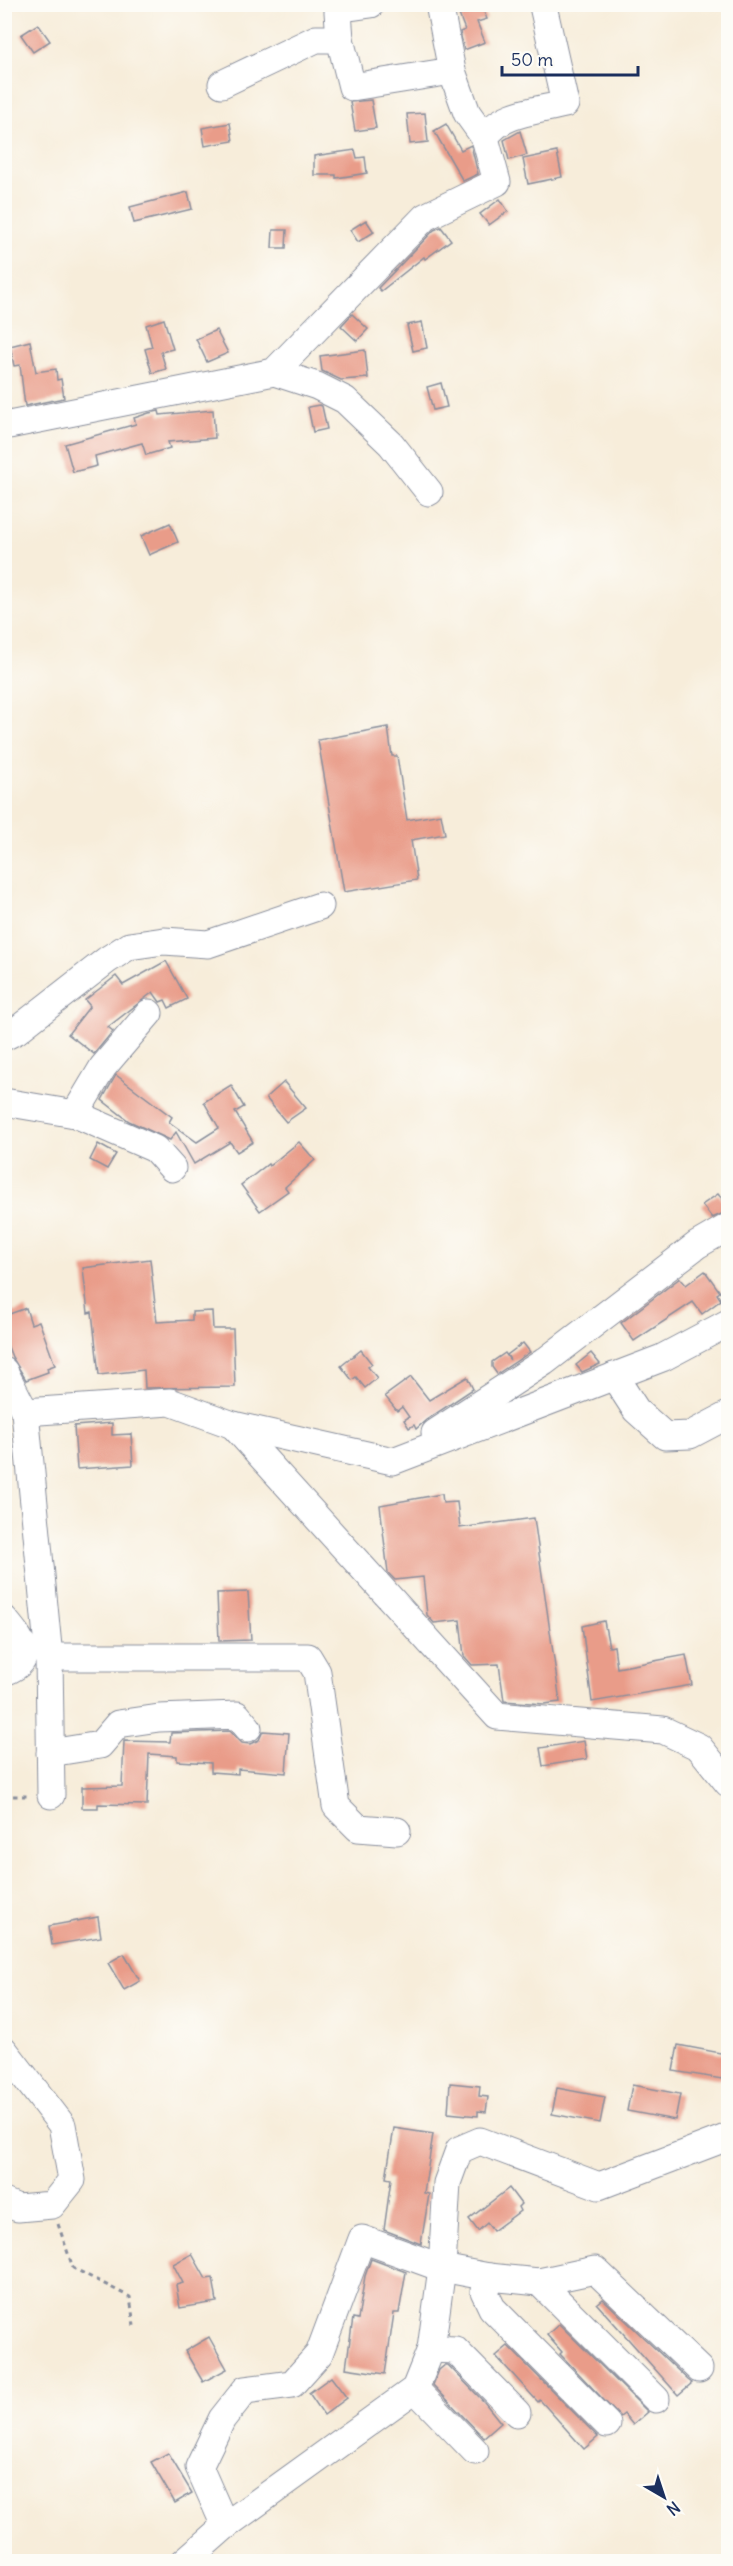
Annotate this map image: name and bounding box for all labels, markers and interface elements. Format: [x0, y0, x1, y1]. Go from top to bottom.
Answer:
scale bar [502, 39, 638, 77]
text: 50 m [511, 48, 553, 71]
north arrow [634, 2467, 694, 2527]
text: N [663, 2497, 684, 2520]

